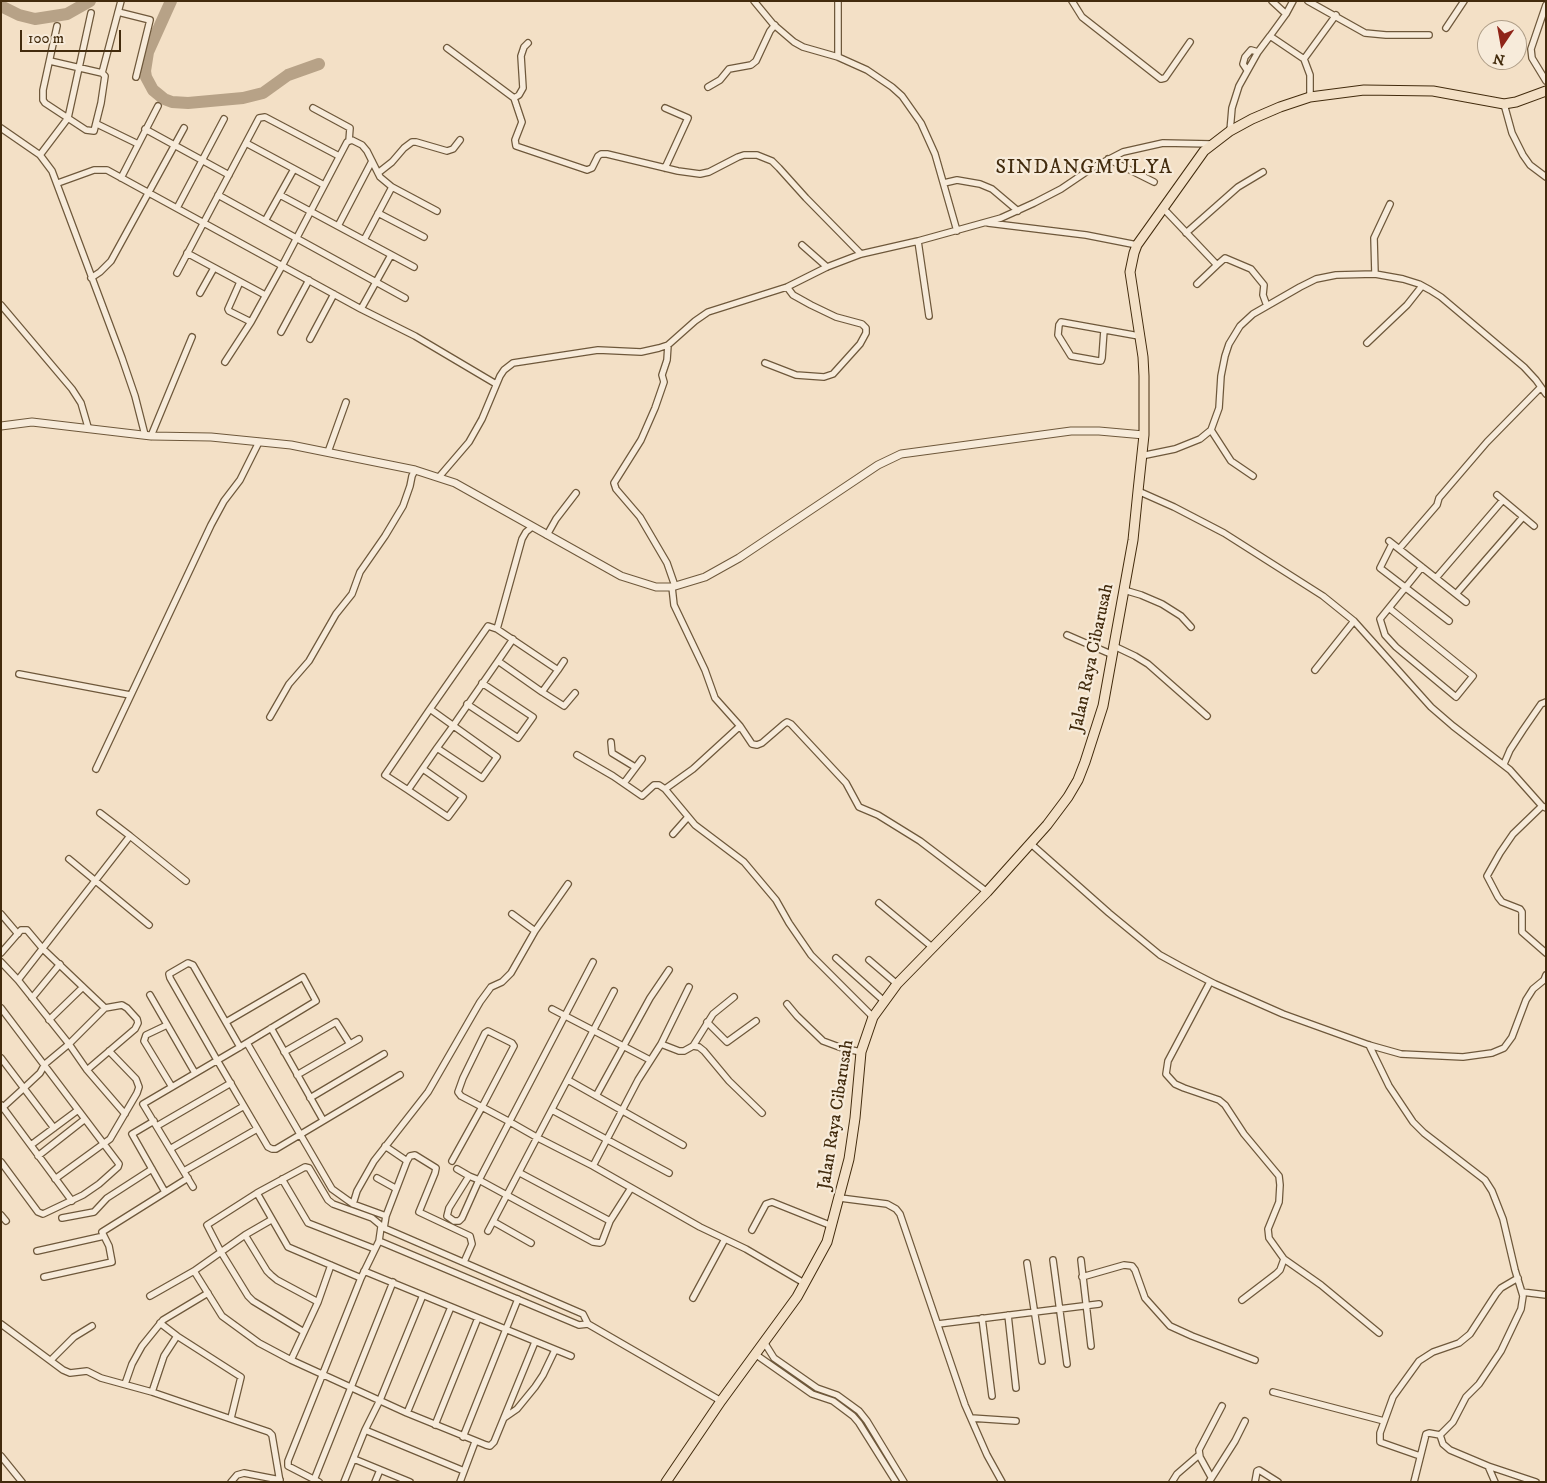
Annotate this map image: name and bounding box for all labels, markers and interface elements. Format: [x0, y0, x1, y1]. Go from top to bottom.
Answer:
scale bar [22, 20, 124, 52]
north arrow [1477, 20, 1527, 70]
text: 100 m [28, 29, 64, 48]
text: N [1492, 49, 1507, 69]
district label: SINDANGMULYA [994, 157, 1174, 181]
street label: Jalan Raya Cibarusah [1067, 582, 1119, 734]
street label: Jalan Raya Cibarusah [814, 1039, 860, 1191]

